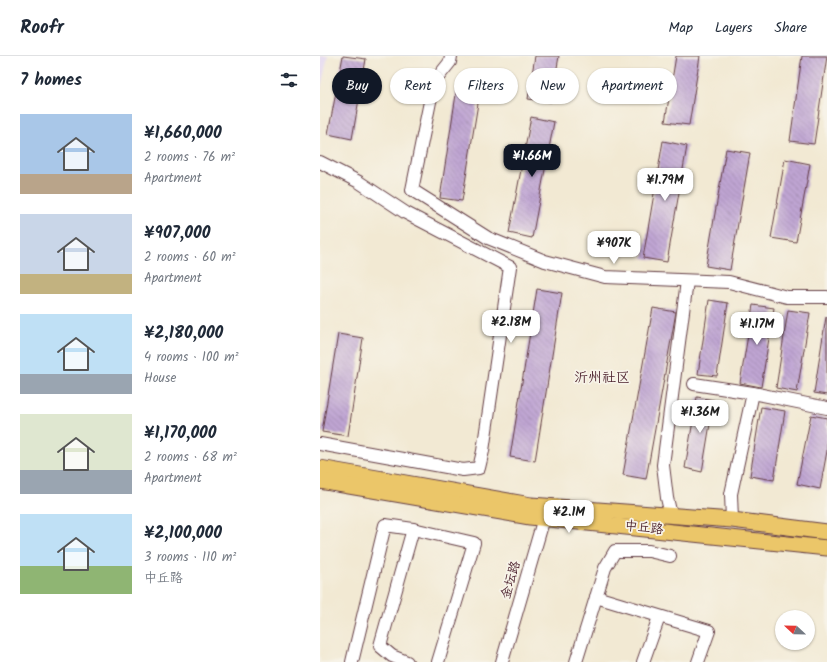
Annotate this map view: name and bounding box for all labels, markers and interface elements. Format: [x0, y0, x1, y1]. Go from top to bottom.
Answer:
text: Roofr [20, 13, 64, 43]
text: Map [669, 17, 693, 39]
text: Layers [715, 17, 753, 39]
text: Share [775, 17, 807, 39]
text: 7 homes [20, 67, 82, 94]
chip: Buy [332, 68, 382, 104]
chip: Rent [390, 68, 446, 104]
chip: Filters [454, 68, 518, 104]
chip: New [526, 68, 579, 104]
chip: Apartment [587, 68, 677, 104]
icon: filters [278, 69, 300, 91]
text: ¥1,660,000 [144, 120, 222, 147]
icon: home [52, 130, 100, 178]
pin: ¥1.66M [499, 144, 565, 178]
text: ¥1.66M [513, 146, 551, 167]
text: 2 rooms · 76 m² [144, 147, 235, 168]
text: Apartment [144, 168, 202, 189]
pin: ¥1.79M [632, 168, 698, 202]
text: ¥1.79M [646, 170, 684, 191]
text: ¥907,000 [144, 220, 210, 247]
icon: home [52, 230, 100, 278]
pin: ¥907K [586, 231, 642, 265]
text: ¥907K [596, 233, 632, 254]
text: 2 rooms · 60 m² [144, 247, 236, 268]
text: Apartment [144, 268, 202, 289]
pin: ¥2.18M [478, 310, 544, 344]
text: ¥2.18M [491, 312, 531, 333]
pin: ¥1.17M [724, 312, 790, 346]
text: ¥1.17M [740, 314, 774, 335]
text: ¥2,180,000 [144, 320, 223, 347]
icon: home [52, 330, 100, 378]
text: 4 rooms · 100 m² [144, 347, 239, 368]
district label: 沂州社区 [574, 367, 630, 389]
text: House [144, 368, 176, 389]
pin: ¥1.36M [667, 400, 733, 434]
text: ¥1.36M [681, 402, 720, 423]
text: ¥1,170,000 [144, 420, 217, 447]
icon: home [52, 430, 100, 478]
text: 2 rooms · 68 m² [144, 447, 237, 468]
text: Apartment [144, 468, 202, 489]
pin: ¥2.1M [541, 500, 597, 534]
text: ¥2.1M [553, 502, 585, 523]
street label: 中丘路 [624, 516, 664, 540]
text: ¥2,100,000 [144, 520, 222, 547]
icon: home [52, 530, 100, 578]
text: 3 rooms · 110 m² [144, 547, 236, 568]
street label: 金坛路 [496, 558, 526, 602]
text: 中丘路 [144, 568, 183, 589]
north arrow [775, 610, 815, 650]
map controls [775, 610, 815, 650]

